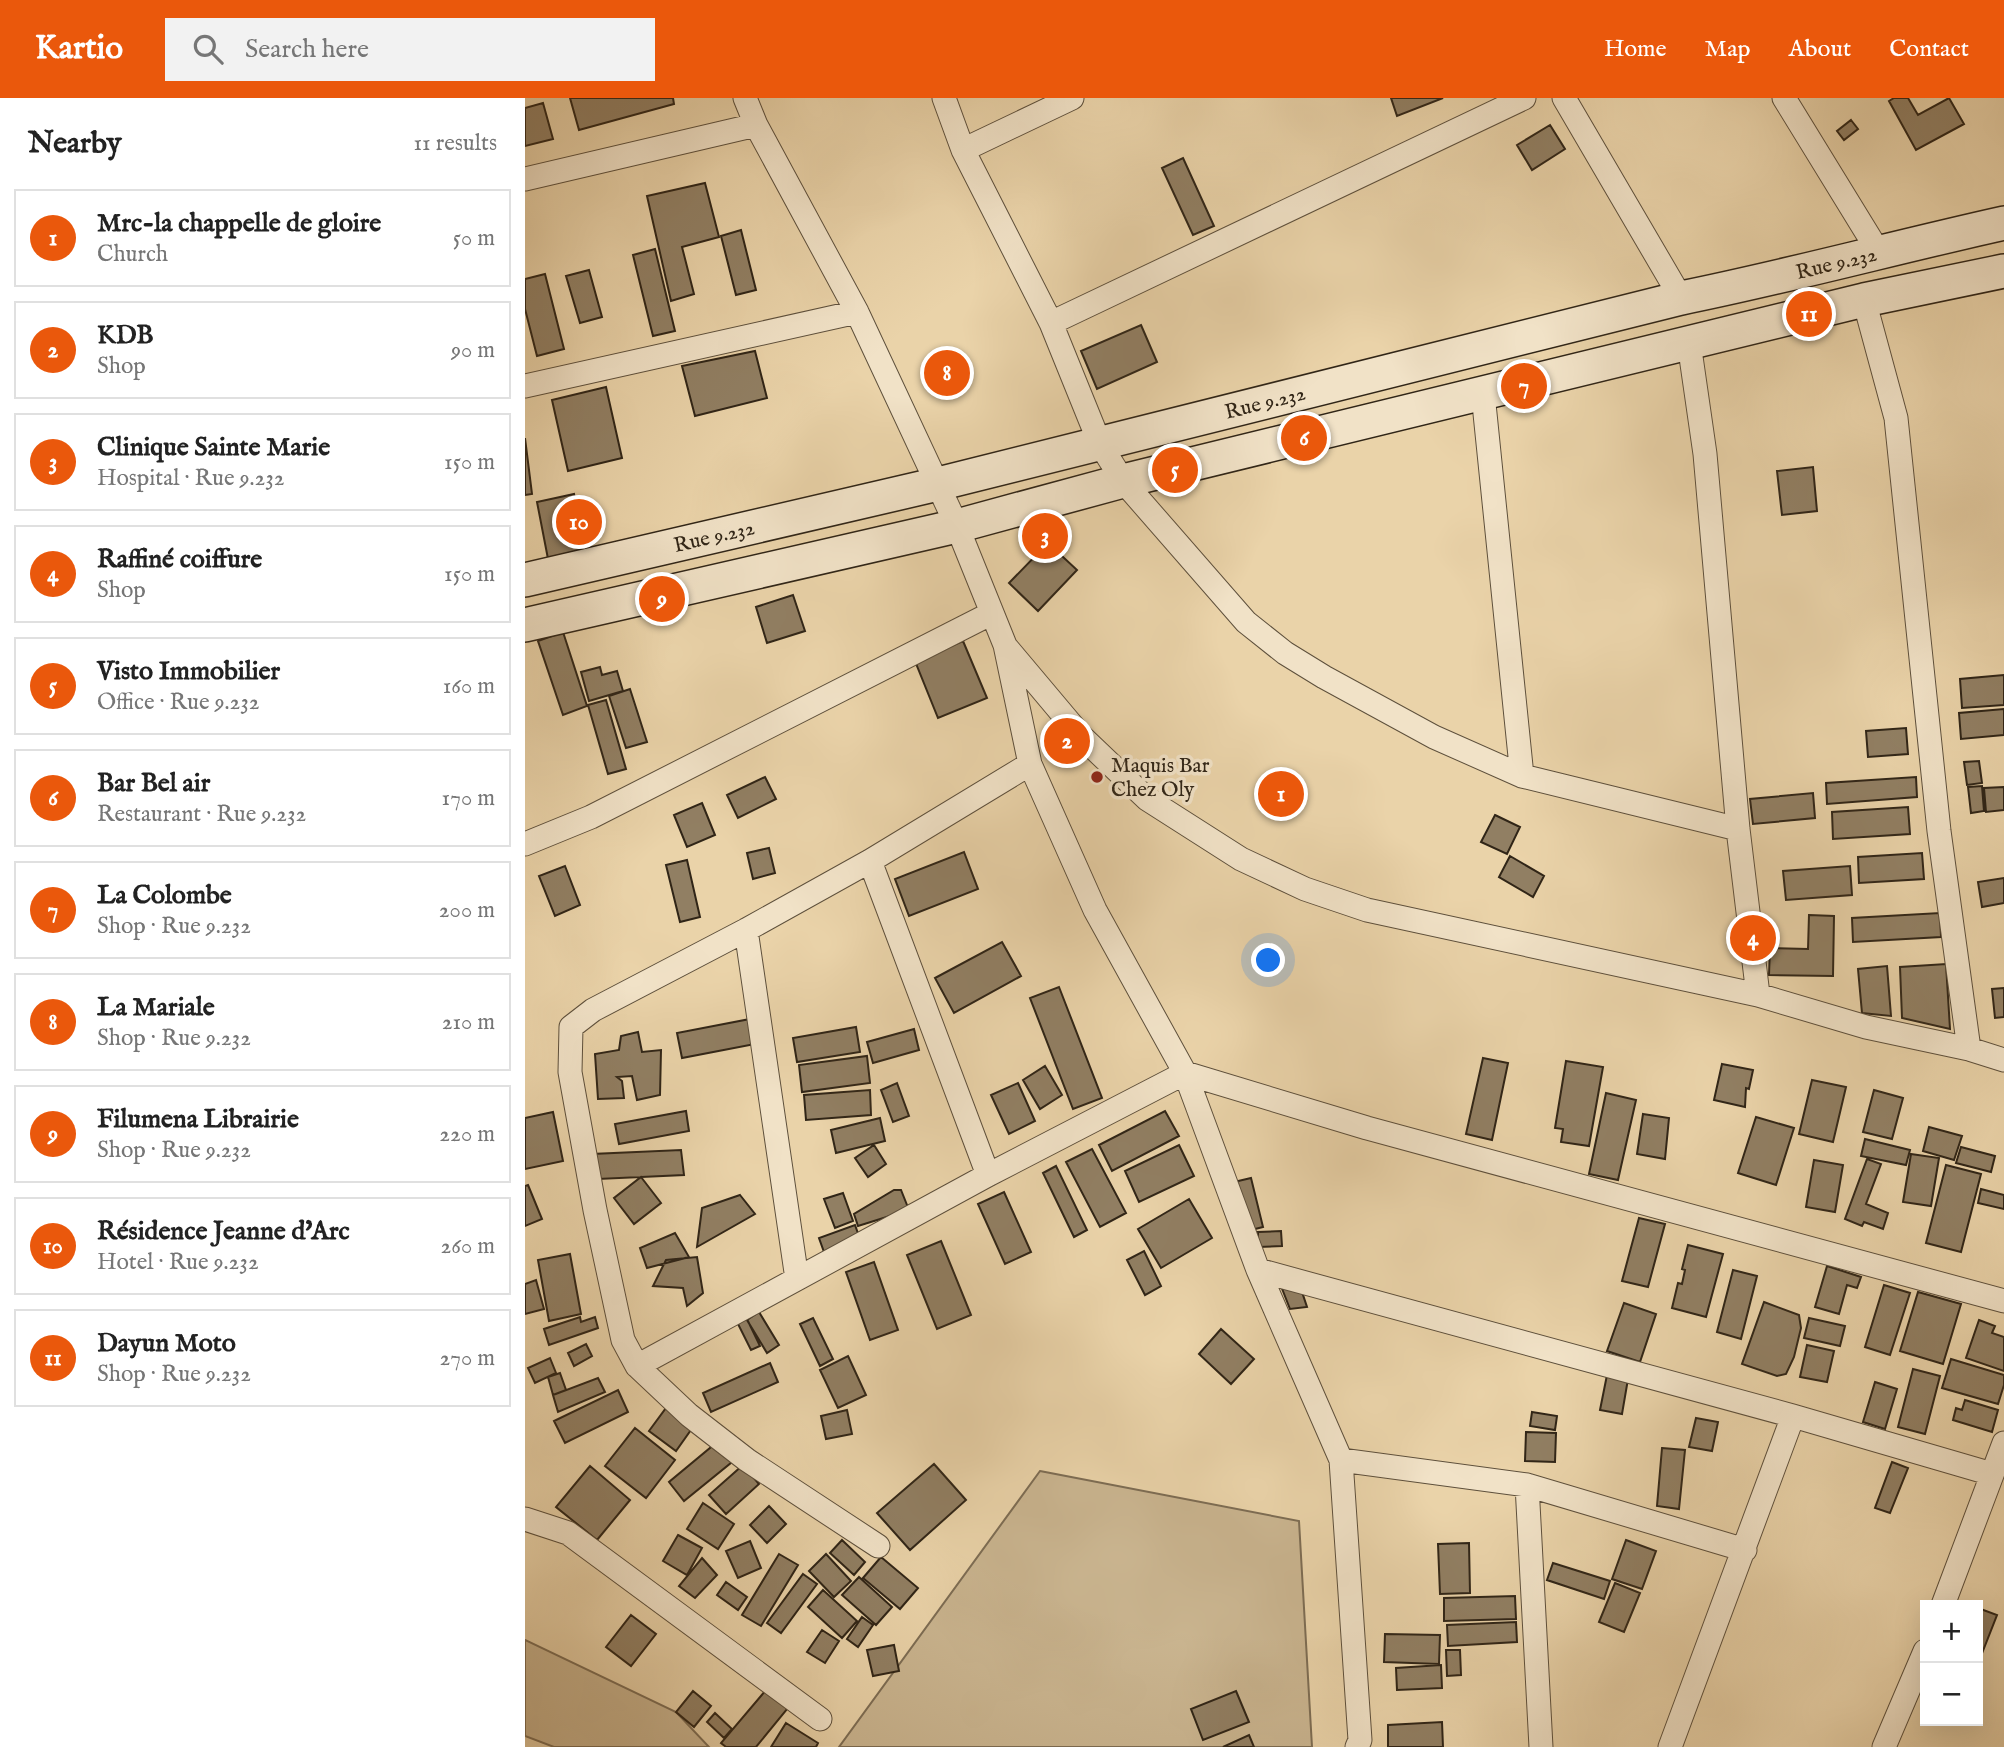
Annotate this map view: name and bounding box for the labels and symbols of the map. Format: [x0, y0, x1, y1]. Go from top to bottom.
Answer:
street label: Rue 9.232 [1793, 241, 1880, 287]
pin: 11 [1786, 288, 1832, 340]
pin: 8 [924, 347, 970, 399]
pin: 7 [1501, 360, 1547, 412]
street label: Rue 9.232 [1222, 381, 1309, 427]
pin: 6 [1281, 412, 1327, 464]
pin: 5 [1152, 444, 1198, 496]
pin: 10 [556, 496, 602, 548]
pin: 3 [1022, 510, 1068, 562]
street label: Rue 9.232 [671, 515, 758, 560]
pin: 9 [639, 573, 685, 625]
pin: 2 [1044, 715, 1090, 767]
place label: Maquis Bar Chez Oly [1111, 753, 1210, 804]
pin: 1 [1258, 768, 1304, 820]
marker: Maquis Bar Chez Oly [1089, 769, 1105, 785]
pin: 4 [1730, 912, 1776, 964]
your location [1251, 943, 1285, 977]

